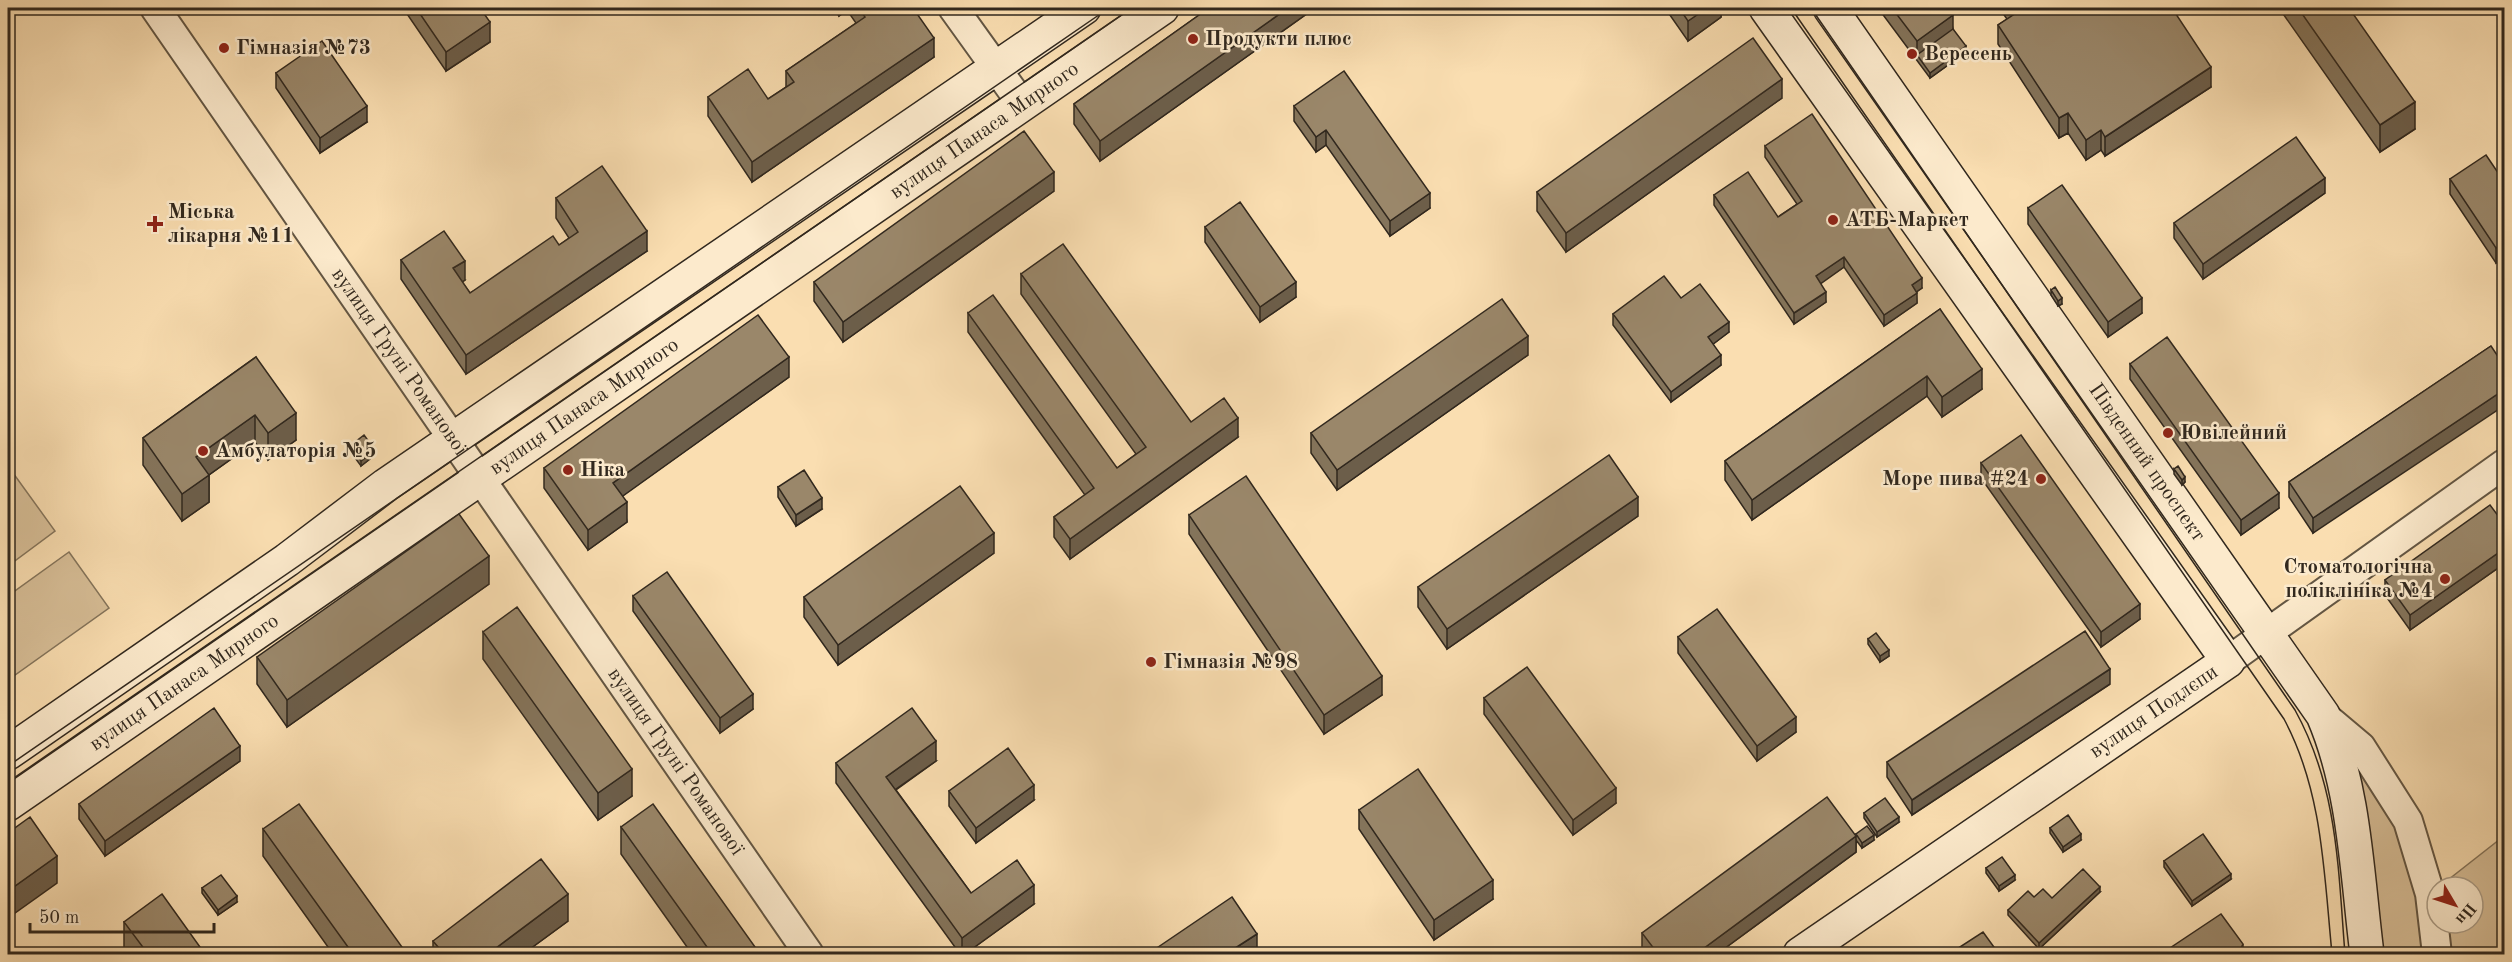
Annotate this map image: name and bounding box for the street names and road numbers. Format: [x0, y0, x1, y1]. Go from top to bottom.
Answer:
street label: вулиця Панаса Мирного [886, 58, 1083, 203]
street label: вулиця Груні Романової [327, 264, 472, 459]
street label: вулиця Панаса Мирного [486, 334, 683, 479]
street label: Південний проспект [2085, 380, 2209, 545]
street label: вулиця Панаса Мирного [86, 610, 283, 755]
street label: вулиця Подлєпи [2086, 661, 2222, 763]
street label: вулиця Груні Романової [604, 664, 748, 859]

